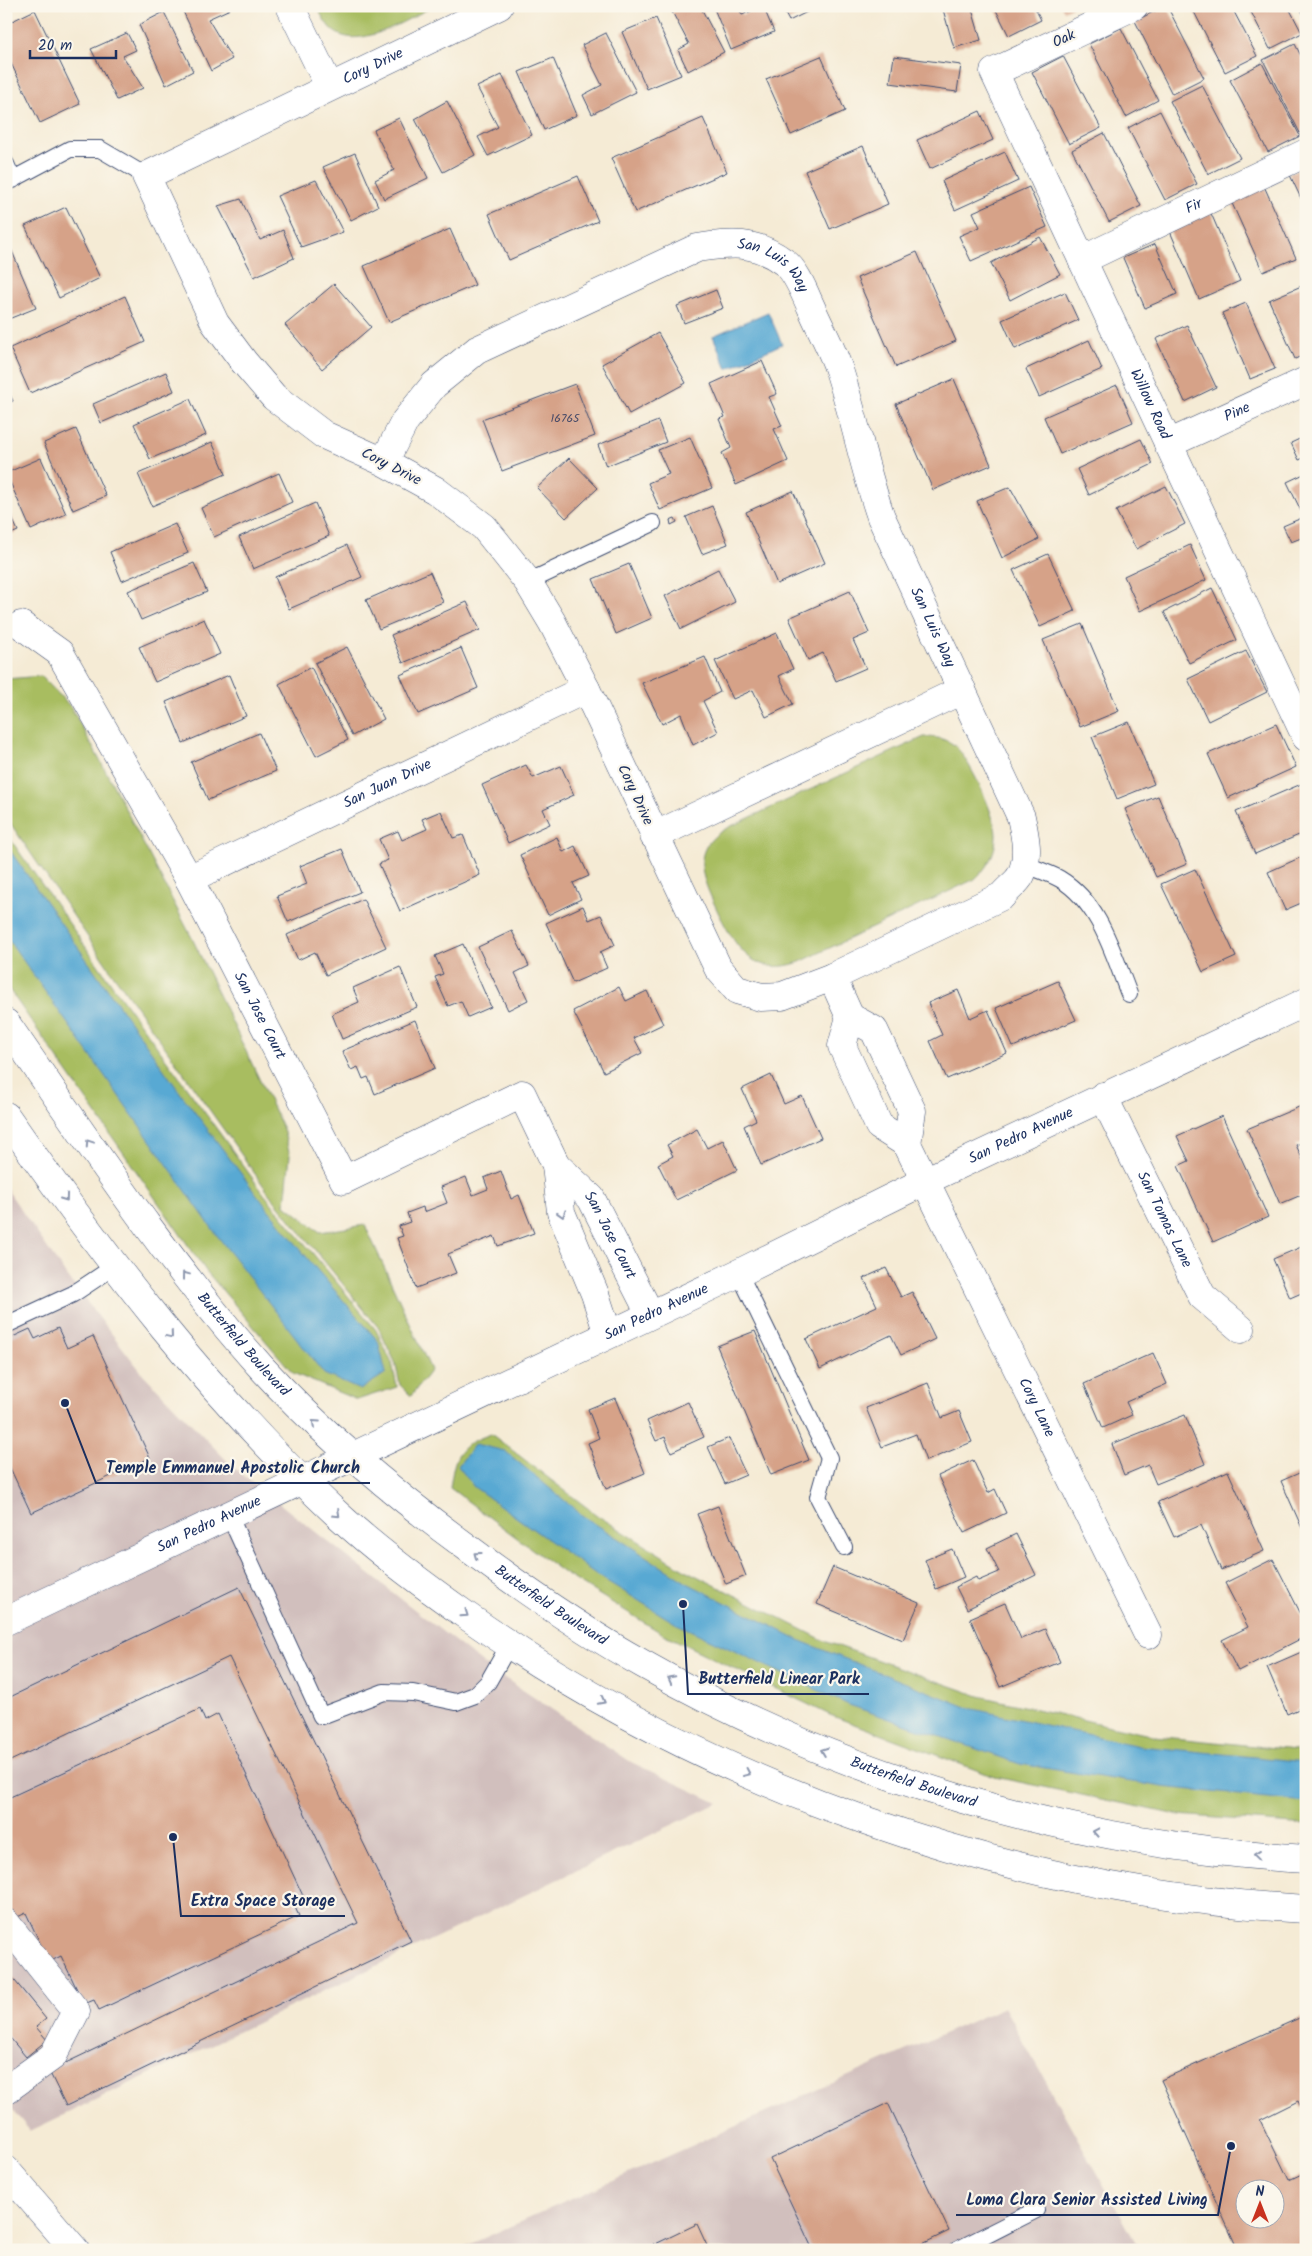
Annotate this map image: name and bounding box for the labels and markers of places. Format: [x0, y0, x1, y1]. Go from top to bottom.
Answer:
callout: Temple Emmanuel Apostolic Church [96, 1452, 370, 1483]
callout: Butterfield Linear Park [688, 1663, 869, 1694]
callout: Extra Space Storage [181, 1885, 345, 1916]
callout: Loma Clara Senior Assisted Living [956, 2184, 1218, 2215]

